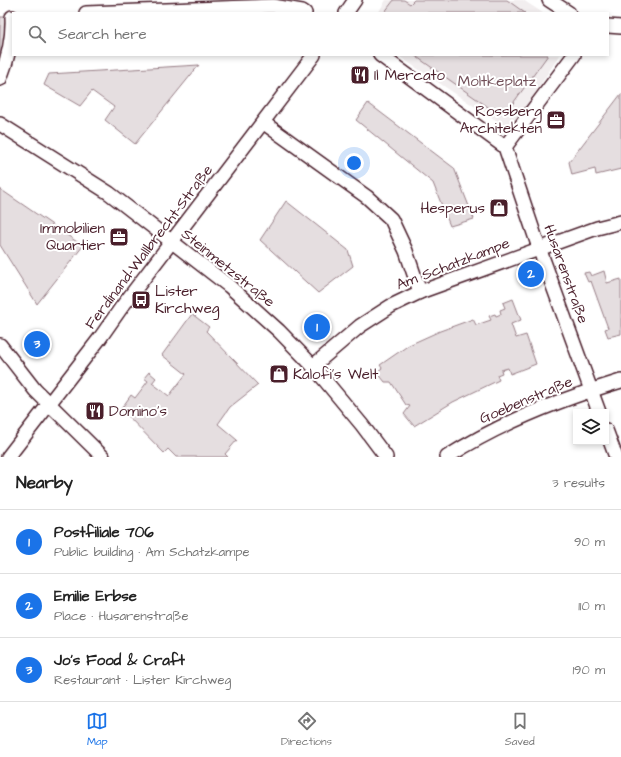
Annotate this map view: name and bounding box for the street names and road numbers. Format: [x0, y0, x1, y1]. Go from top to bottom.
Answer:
street label: Ferdinand-Wallbrecht-Straße [80, 160, 218, 334]
street label: Husarenstraße [538, 222, 594, 326]
street label: Steinmetzstraße [177, 224, 279, 312]
street label: Am Schatzkampe [393, 233, 513, 295]
street label: Goebenstraße [476, 371, 576, 429]

